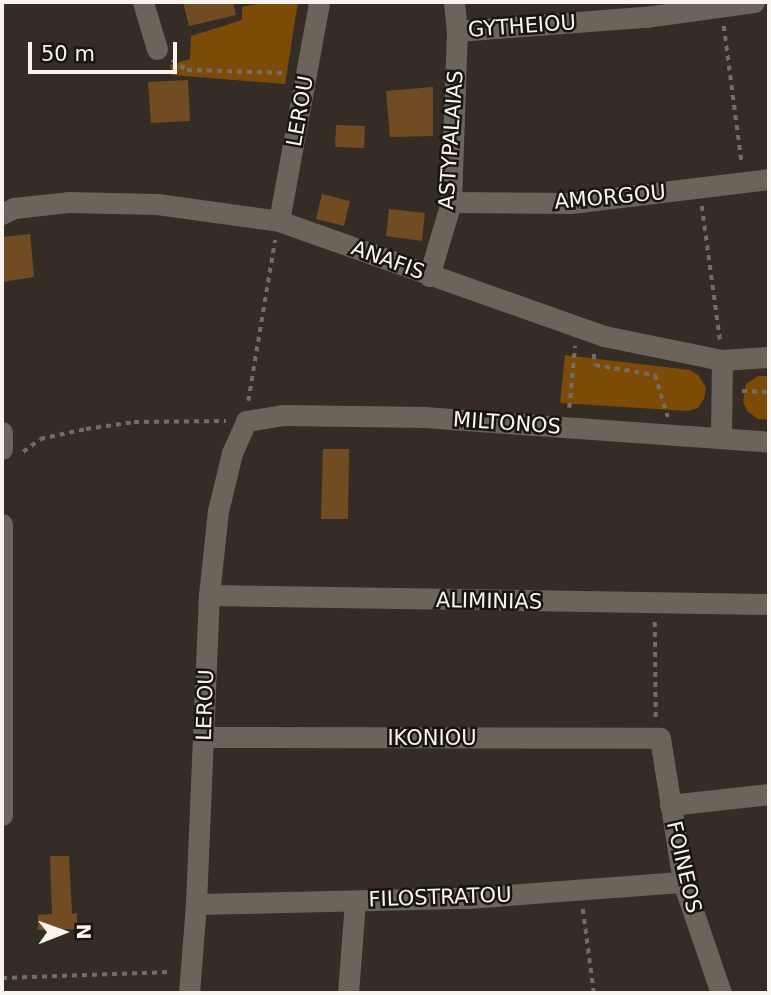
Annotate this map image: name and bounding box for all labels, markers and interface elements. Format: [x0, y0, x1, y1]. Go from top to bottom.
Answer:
street label: GYTHEIOU [467, 10, 577, 42]
scale bar [32, 28, 180, 72]
text: 50 m [41, 42, 95, 66]
street label: ASTYPALAIAS [434, 70, 468, 210]
street label: LEROU [281, 74, 319, 148]
street label: AMORGOU [553, 180, 667, 214]
street label: ANAFIS [348, 235, 428, 285]
street label: MILTONOS [452, 407, 562, 439]
street label: ALIMINIAS [436, 587, 542, 615]
street label: LEROU [191, 669, 219, 741]
street label: IKONIOU [387, 725, 477, 751]
street label: FOINEOS [661, 819, 707, 915]
street label: FILOSTRATOU [368, 882, 512, 912]
north arrow [28, 897, 98, 967]
text: N [73, 923, 95, 940]

